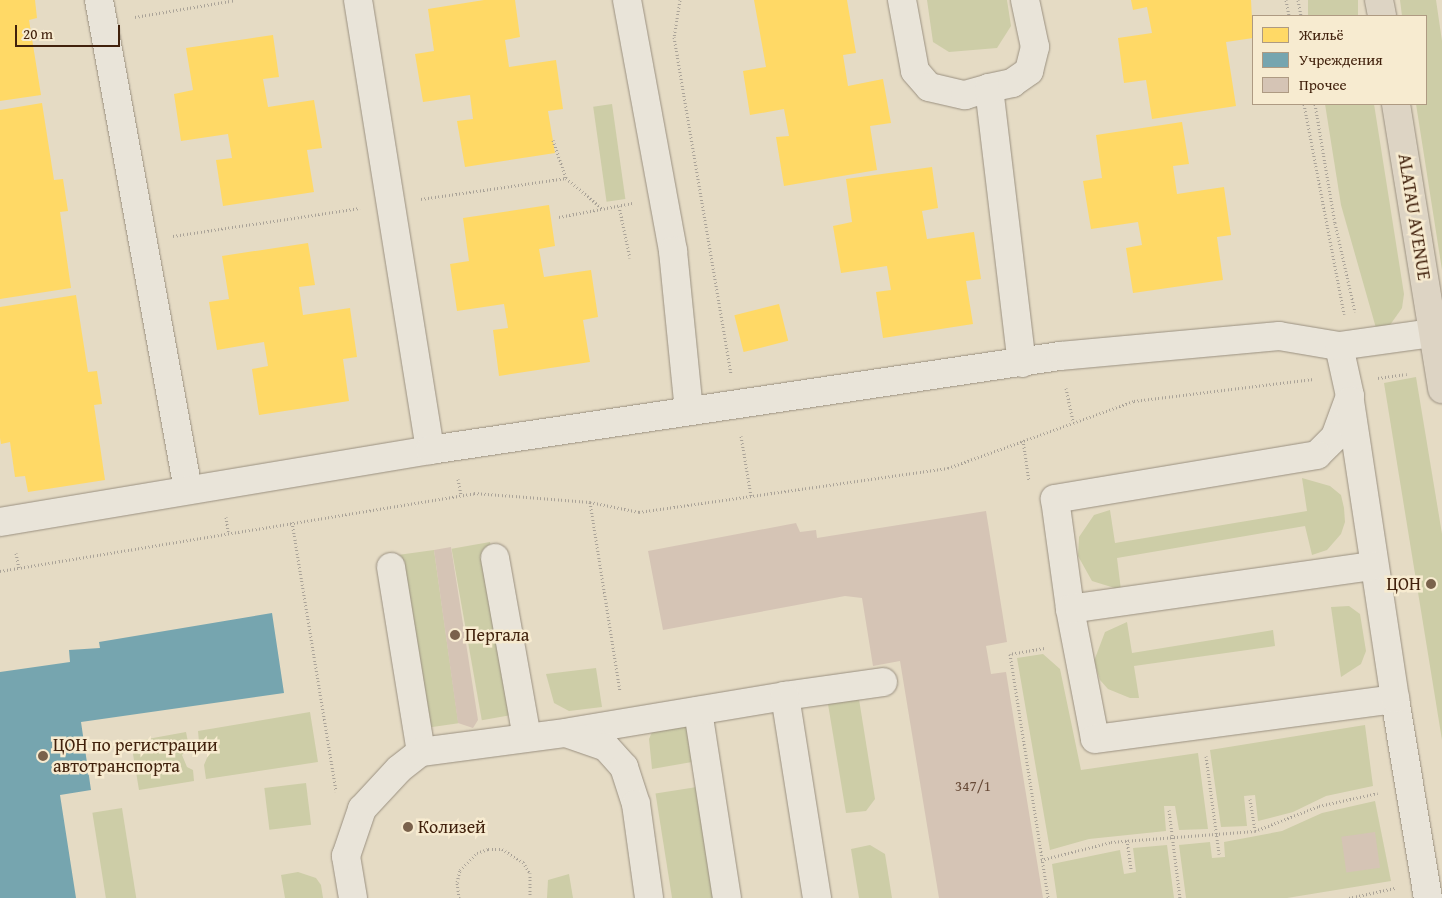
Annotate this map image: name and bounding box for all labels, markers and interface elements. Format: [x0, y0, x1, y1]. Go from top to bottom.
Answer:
scale bar [18, 15, 122, 47]
legend [1252, 15, 1427, 105]
text: 20 m [23, 23, 53, 44]
text: Жильё [1299, 24, 1344, 45]
text: Учреждения [1299, 49, 1383, 70]
text: Прочее [1299, 74, 1347, 95]
street label: ALATAU AVENUE [1393, 152, 1435, 282]
place label: ЦОН [1387, 573, 1421, 595]
marker: ЦОН [1425, 578, 1437, 590]
place label: Пергала [465, 624, 529, 646]
marker: Пергала [449, 629, 461, 641]
place label: ЦОН по регистрации автотранспорта [53, 735, 218, 778]
marker: ЦОН по регистрации автотранспорта [37, 750, 49, 762]
house number: 347/1 [955, 777, 991, 795]
place label: Колизей [418, 816, 486, 838]
marker: Колизей [402, 821, 414, 833]

